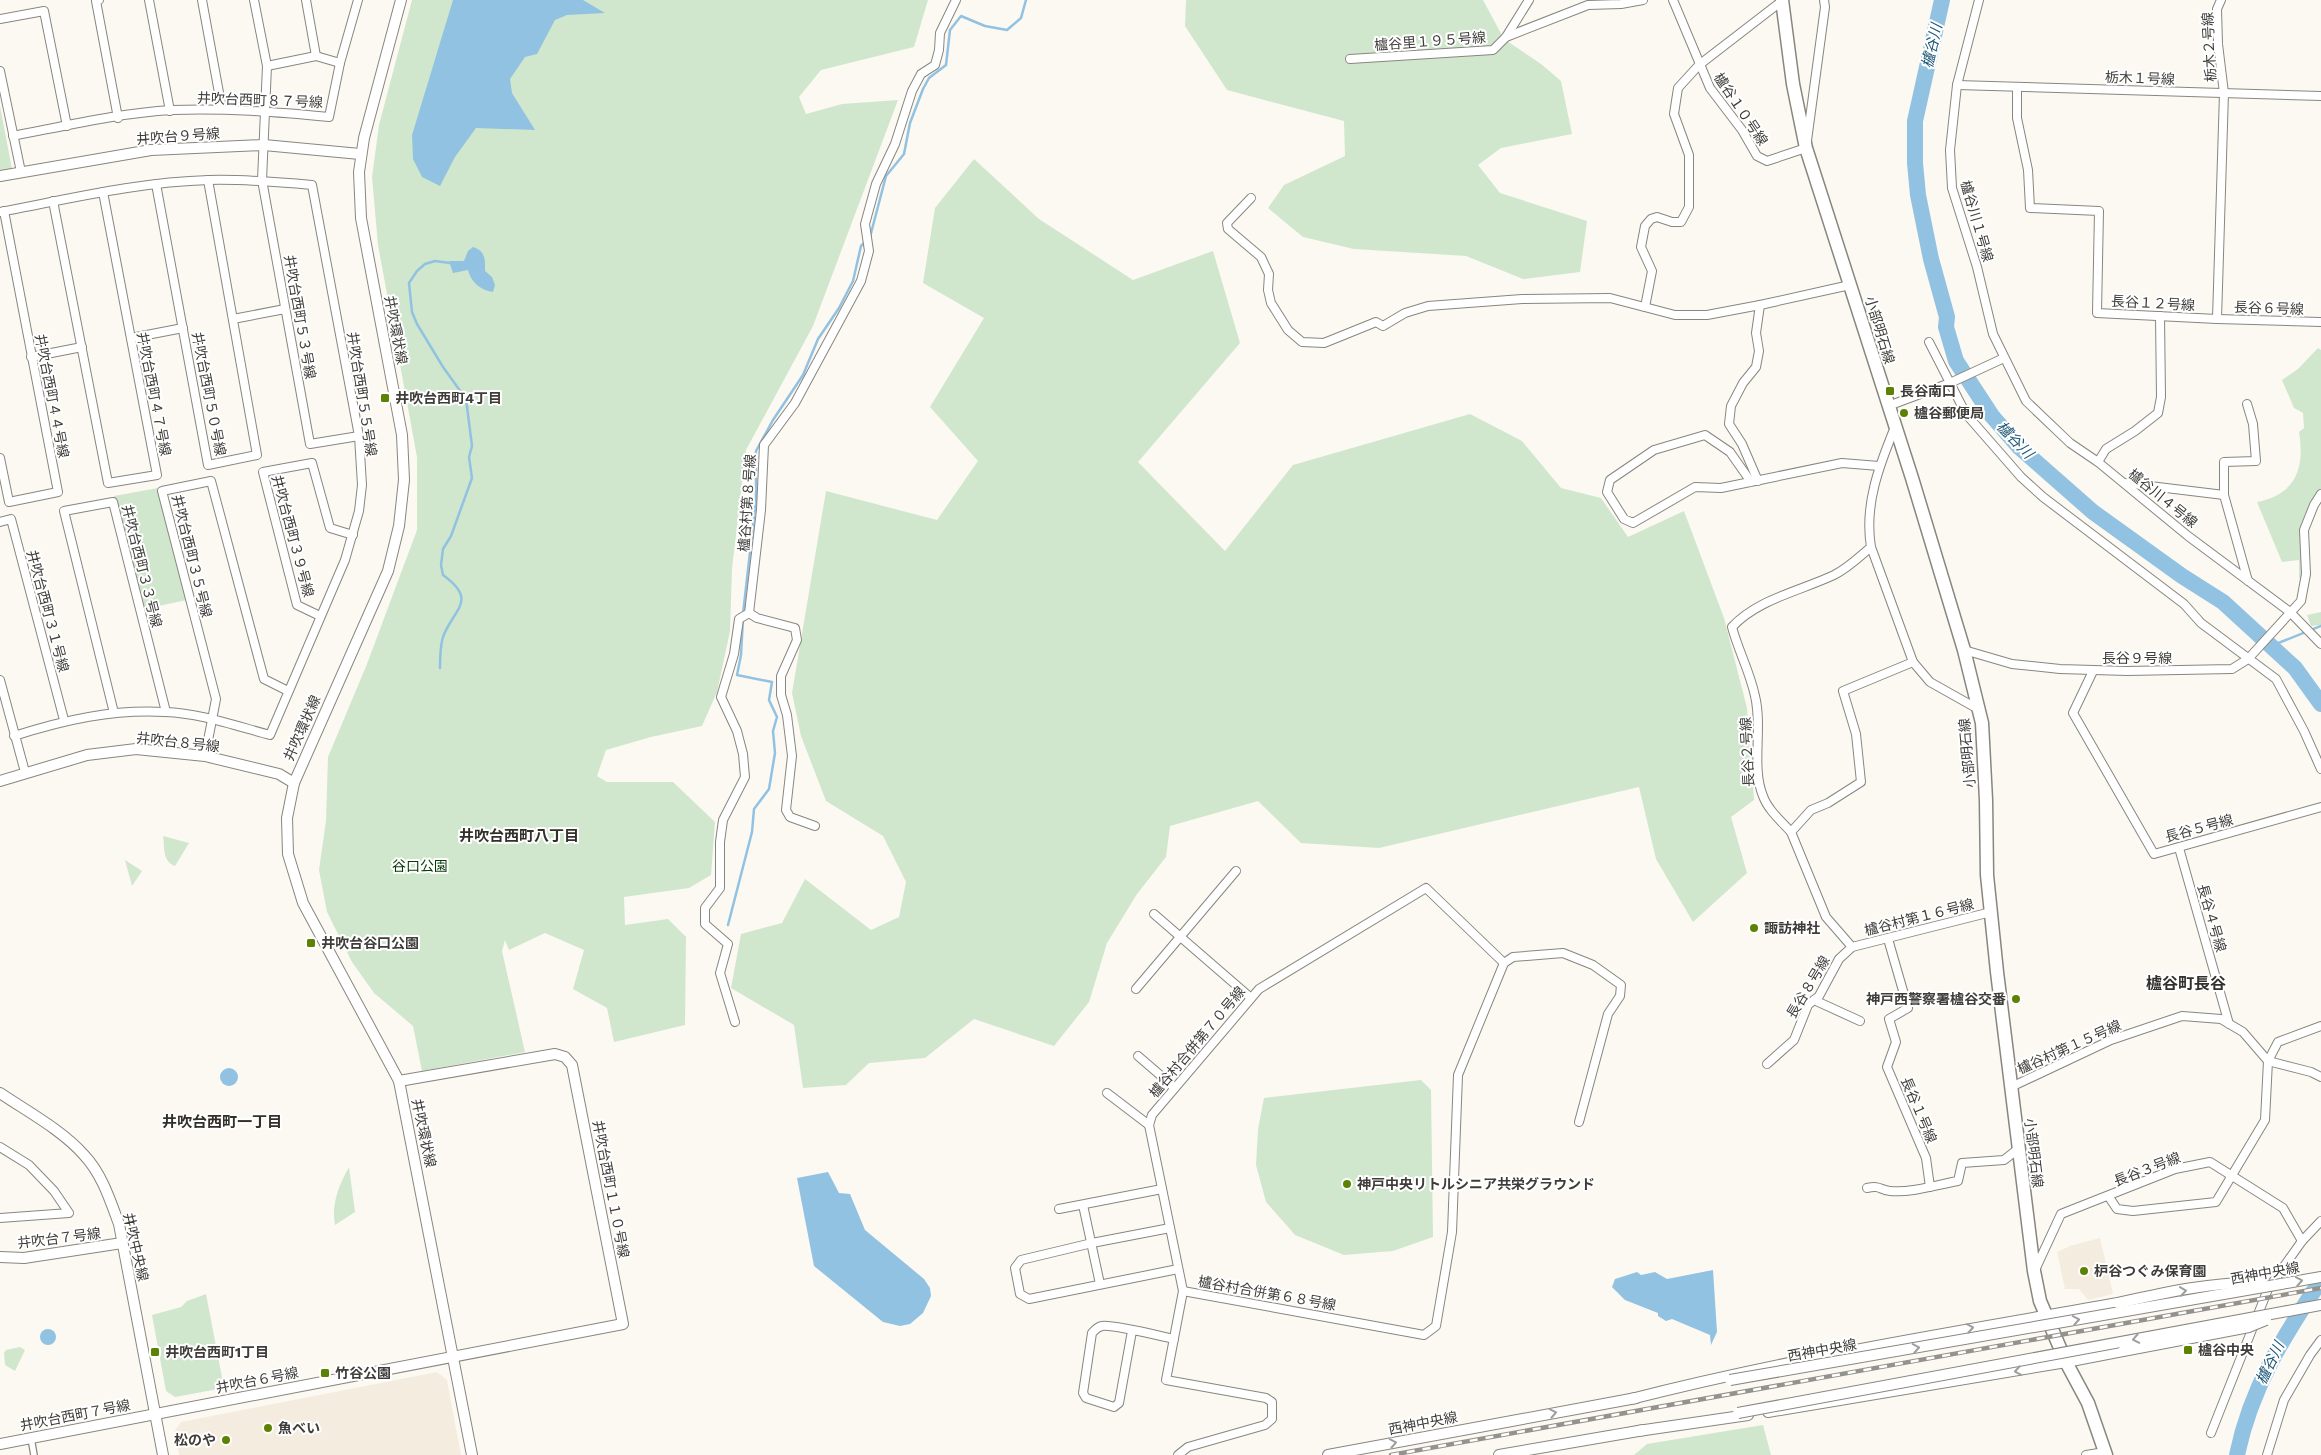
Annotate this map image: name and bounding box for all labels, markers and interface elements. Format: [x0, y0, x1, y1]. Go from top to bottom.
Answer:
street label: 栃木２号線 [2199, 12, 2219, 82]
water label: 櫨谷川 [1918, 20, 1946, 70]
street label: 櫨谷里１９５号線 [1374, 29, 1486, 53]
street label: 栃木１号線 [2105, 69, 2175, 87]
street label: 櫨谷１０号線 [1711, 70, 1771, 148]
street label: 井吹台西町８７号線 [197, 90, 323, 110]
street label: 井吹台９号線 [136, 125, 220, 147]
street label: 櫨谷川１号線 [1958, 178, 1996, 264]
street label: 井吹台西町５３号線 [281, 254, 319, 380]
street label: 長谷１２号線 [2111, 293, 2195, 313]
street label: 井吹環状線 [381, 294, 411, 366]
street label: 小部明石線 [1862, 294, 1898, 366]
street label: 長谷６号線 [2234, 299, 2304, 317]
street label: 井吹台西町４７号線 [134, 331, 174, 457]
street label: 井吹台西町５０号線 [189, 331, 229, 457]
street label: 井吹台西町５５号線 [344, 331, 380, 457]
street label: 井吹台西町４４号線 [32, 333, 72, 459]
place label: 長谷南口 [1900, 383, 1956, 399]
marker: 長谷南口 [1884, 385, 1896, 397]
place label: 井吹台西町4丁目 [395, 390, 502, 406]
marker: 井吹台西町4丁目 [379, 392, 391, 404]
place label: 櫨谷郵便局 [1914, 405, 1984, 421]
marker: 櫨谷郵便局 [1898, 407, 1910, 419]
water label: 櫨谷川 [1993, 418, 2038, 464]
street label: 櫨谷村第８号線 [736, 454, 758, 552]
street label: 櫨谷川４号線 [2125, 465, 2201, 531]
street label: 井吹台西町３９号線 [269, 473, 317, 599]
street label: 井吹台西町３５号線 [169, 493, 215, 619]
street label: 井吹台西町３３号線 [119, 503, 165, 629]
street label: 井吹台西町３１号線 [24, 548, 72, 674]
street label: 長谷９号線 [2102, 650, 2172, 666]
street label: 井吹環状線 [280, 693, 324, 763]
street label: 長谷２号線 [1737, 717, 1757, 787]
street label: 小部明石線 [1956, 717, 1978, 789]
street label: 井吹台８号線 [135, 730, 221, 754]
street label: 長谷５号線 [2163, 811, 2235, 845]
district label: 井吹台西町八丁目 [459, 827, 579, 845]
park label: 谷口公園 [392, 858, 448, 874]
street label: 長谷４号線 [2195, 882, 2229, 954]
street label: 櫨谷村第１６号線 [1863, 896, 1975, 938]
place label: 諏訪神社 [1764, 920, 1820, 936]
marker: 諏訪神社 [1748, 922, 1760, 934]
place label: 井吹台谷口公園 [321, 935, 419, 951]
marker: 井吹台谷口公園 [305, 937, 317, 949]
street label: 長谷８号線 [1783, 953, 1833, 1021]
district label: 櫨谷町長谷 [2146, 974, 2226, 993]
street label: 櫨谷村合併第７０号線 [1146, 983, 1248, 1101]
place label: 神戸西警察署櫨谷交番 [1866, 991, 2006, 1007]
marker: 神戸西警察署櫨谷交番 [2010, 993, 2022, 1005]
street label: 櫨谷村第１５号線 [2015, 1017, 2123, 1077]
street label: 長谷１号線 [1898, 1075, 1940, 1145]
street label: 井吹環状線 [409, 1097, 439, 1169]
district label: 井吹台西町一丁目 [162, 1113, 282, 1131]
street label: 小部明石線 [2022, 1117, 2046, 1189]
street label: 井吹台西町１１０号線 [590, 1119, 632, 1259]
street label: 長谷３号線 [2111, 1149, 2183, 1189]
place label: 神戸中央リトルシニア共栄グラウンド [1357, 1176, 1595, 1192]
marker: 神戸中央リトルシニア共栄グラウンド [1341, 1178, 1353, 1190]
street label: 井吹中央線 [120, 1211, 152, 1283]
street label: 井吹台７号線 [16, 1225, 102, 1251]
street label: 西神中央線 [2229, 1259, 2301, 1287]
place label: 枦谷つぐみ保育園 [2094, 1263, 2206, 1279]
marker: 枦谷つぐみ保育園 [2078, 1265, 2090, 1277]
street label: 櫨谷村合併第６８号線 [1197, 1273, 1337, 1313]
one-way arrow [2295, 1276, 2303, 1286]
one-way arrow [2179, 1286, 2187, 1297]
one-way arrow [2071, 1315, 2080, 1325]
one-way arrow [1966, 1323, 1975, 1334]
one-way arrow [2132, 1334, 2141, 1344]
street label: 西神中央線 [1786, 1336, 1858, 1364]
water label: 櫨谷川 [2252, 1337, 2289, 1387]
place label: 櫨谷中央 [2198, 1342, 2254, 1358]
one-way arrow [1911, 1343, 1920, 1353]
place label: 井吹台西町1丁目 [165, 1344, 269, 1360]
marker: 櫨谷中央 [2182, 1344, 2194, 1356]
marker: 井吹台西町1丁目 [149, 1346, 161, 1358]
street label: 井吹台６号線 [214, 1364, 300, 1396]
place label: 竹谷公園 [335, 1365, 391, 1381]
one-way arrow [2013, 1365, 2022, 1375]
marker: 竹谷公園 [319, 1367, 331, 1379]
street label: 井吹台西町７号線 [19, 1396, 131, 1434]
street label: 西神中央線 [1387, 1408, 1459, 1438]
one-way arrow [1548, 1409, 1557, 1419]
place label: 魚べい [278, 1420, 320, 1436]
marker: 魚べい [262, 1422, 274, 1434]
place label: 松のや [174, 1432, 216, 1448]
marker: 松のや [220, 1434, 232, 1446]
one-way arrow [1389, 1438, 1397, 1448]

